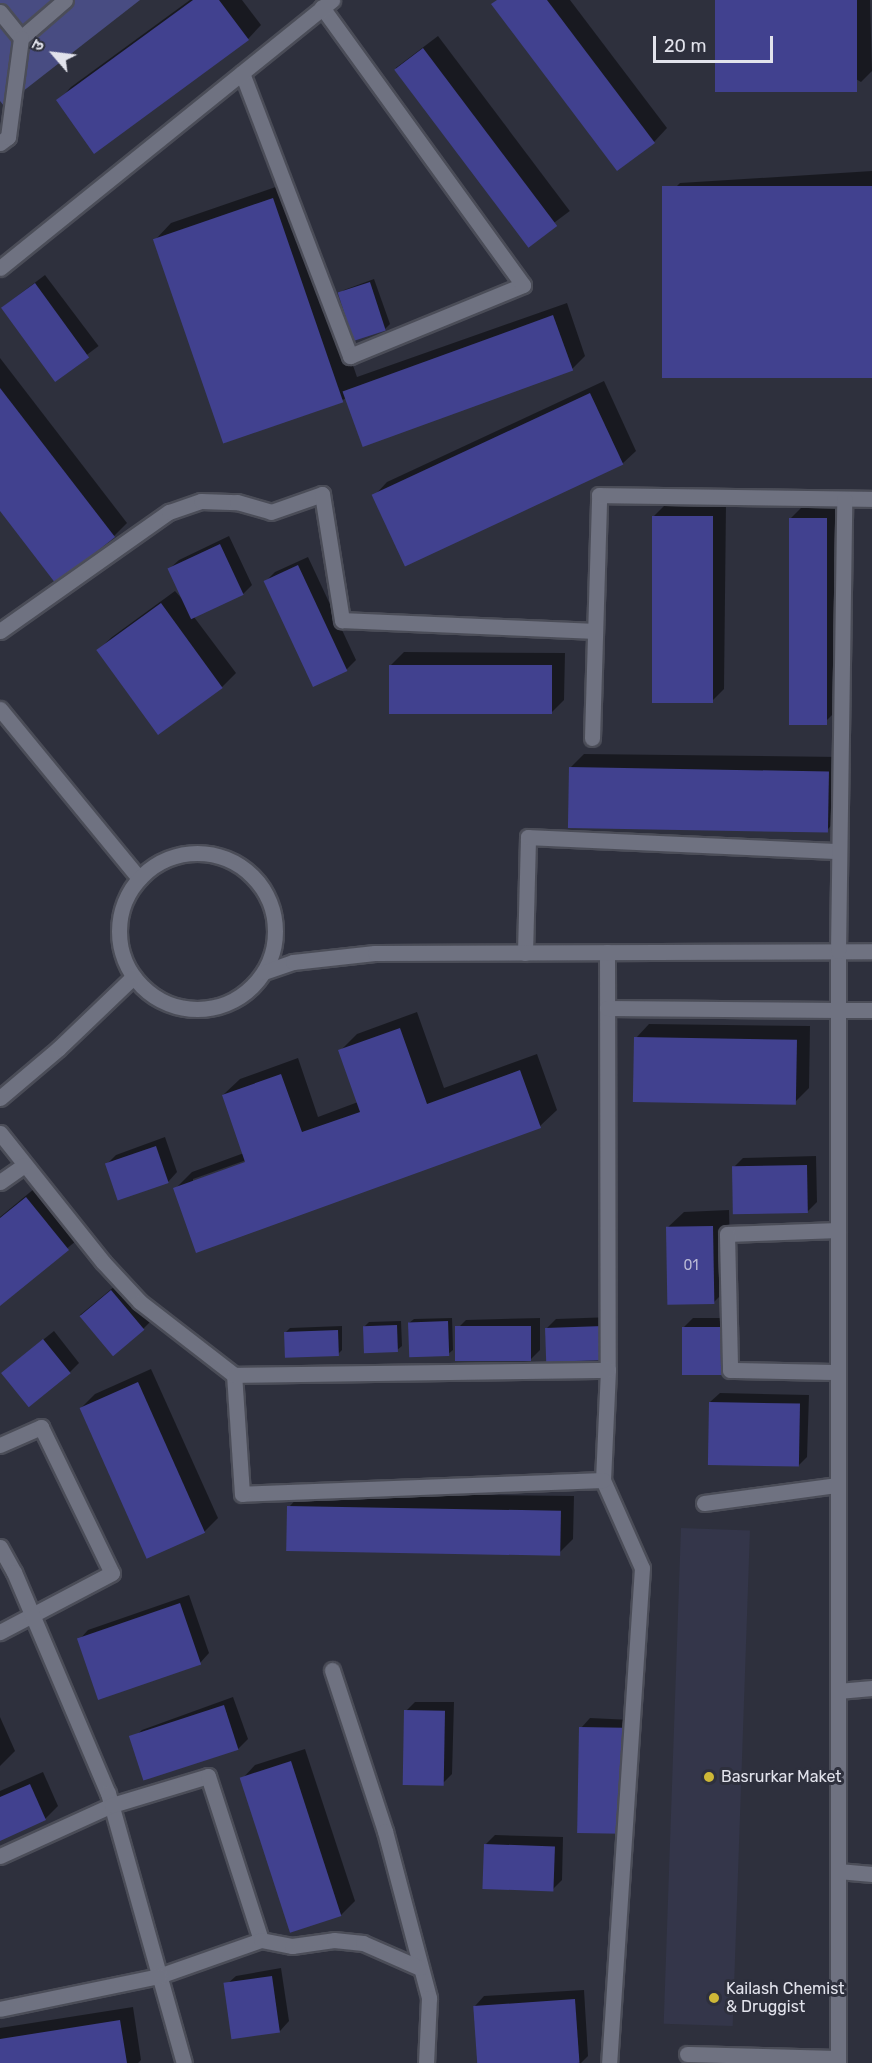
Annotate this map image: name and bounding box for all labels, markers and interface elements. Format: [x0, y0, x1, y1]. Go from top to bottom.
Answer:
north arrow [24, 24, 84, 84]
scale bar [656, 24, 776, 62]
text: 20 m [664, 35, 706, 57]
text: उ [27, 37, 48, 54]
house number: 01 [684, 1258, 698, 1274]
place label: Basrurkar Maket [721, 1767, 842, 1787]
marker: Basrurkar Maket [702, 1770, 716, 1784]
place label: Kailash Chemist & Druggist [726, 1979, 845, 2017]
marker: Kailash Chemist & Druggist [707, 1991, 721, 2005]

